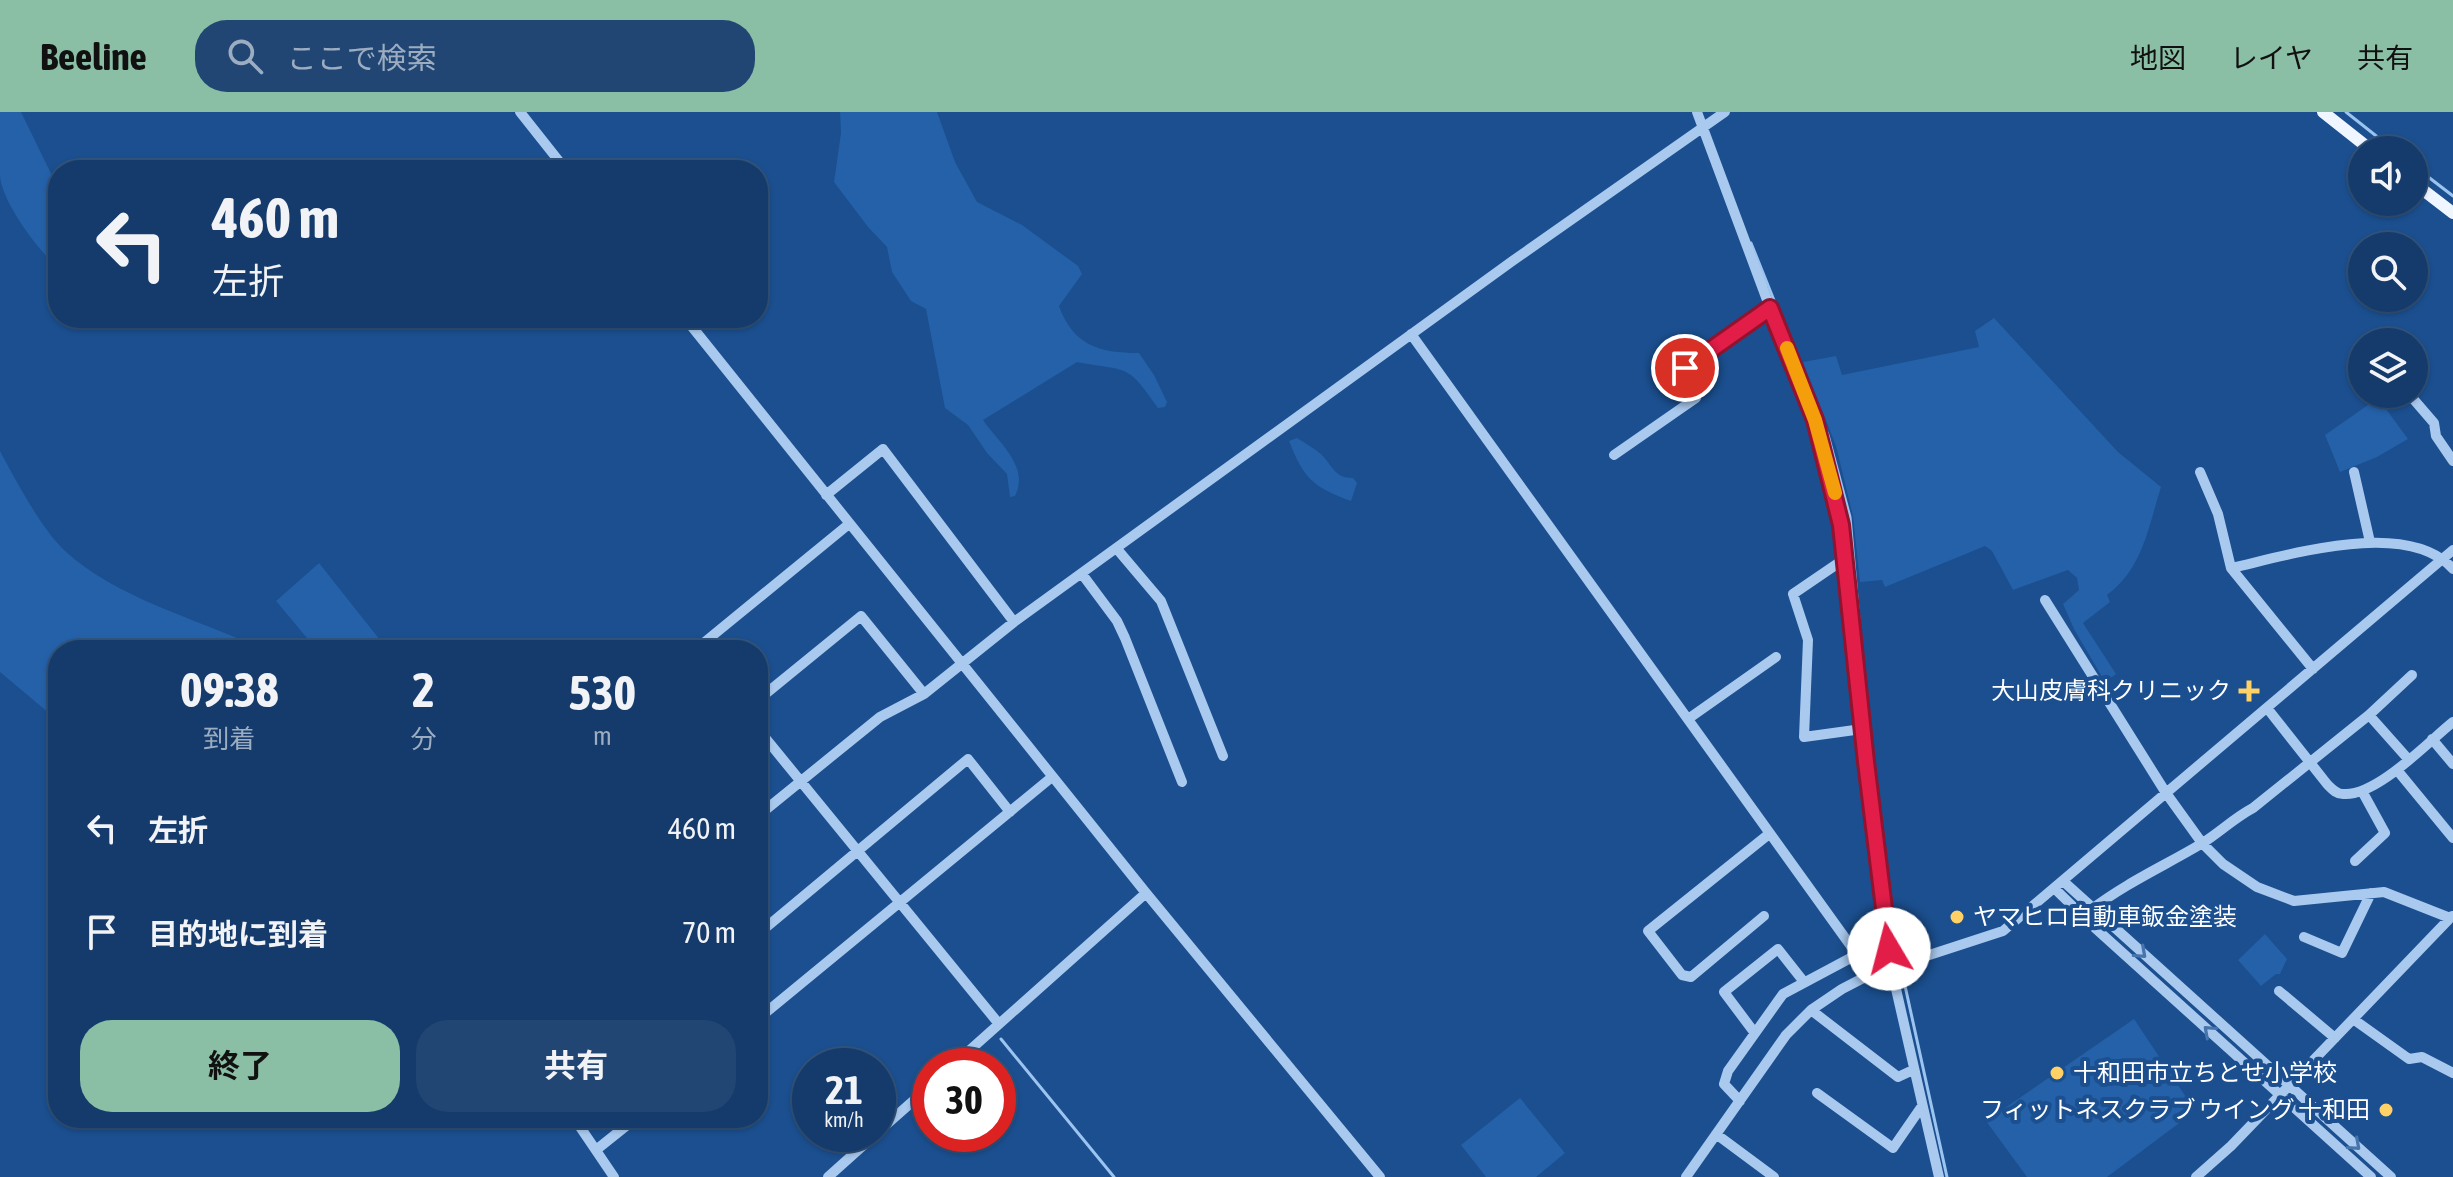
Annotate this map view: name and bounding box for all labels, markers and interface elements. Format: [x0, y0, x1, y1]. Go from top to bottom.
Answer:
search box [195, 20, 755, 92]
icon: search [223, 34, 267, 78]
text: Beeline [40, 35, 147, 78]
text: ここで検索 [287, 41, 437, 75]
text: 地図 [2130, 42, 2186, 74]
text: レイヤ [2230, 42, 2313, 74]
text: 共有 [2357, 42, 2413, 74]
map controls [2348, 136, 2428, 408]
button: sound [2348, 136, 2428, 216]
text: 460 m [212, 186, 339, 250]
icon: left [80, 192, 184, 296]
button: search [2348, 232, 2428, 312]
text: 左折 [212, 260, 284, 302]
button: layers [2348, 328, 2428, 408]
pin [1651, 334, 1719, 402]
icon: arrive [1663, 346, 1707, 390]
text: 09:38 [180, 662, 279, 717]
text: 2 [412, 662, 435, 717]
text: 530 [568, 665, 636, 720]
place label: 大山皮膚科クリニック [1991, 677, 2231, 704]
marker: 大山皮膚科クリニック [2238, 680, 2260, 702]
text: m [593, 721, 612, 751]
text: 到着 [203, 724, 255, 754]
text: 分 [411, 724, 437, 754]
icon: left [80, 806, 124, 850]
text: 460 m [668, 811, 736, 845]
text: 左折 [148, 813, 208, 847]
place label: ヤマヒロ自動車鈑金塗装 [1973, 903, 2237, 930]
position arrow [1847, 907, 1931, 991]
marker: ヤマヒロ自動車鈑金塗装 [1948, 908, 1966, 926]
icon: arrive [80, 910, 124, 954]
text: 70 m [682, 915, 736, 949]
text: 目的地に到着 [148, 917, 328, 951]
one-way arrow [2131, 943, 2146, 958]
button: 終了 [80, 1020, 400, 1112]
button: 共有 [416, 1020, 736, 1112]
one-way arrow [2204, 1026, 2219, 1040]
speed limit sign: 30 [912, 1048, 1016, 1152]
place label: 十和田市立ちとせ小学校 [2073, 1059, 2337, 1086]
marker: 十和田市立ちとせ小学校 [2048, 1064, 2066, 1082]
text: 21 [825, 1067, 863, 1112]
place label: フィットネスクラブ ウイング 十和田 [1980, 1096, 2370, 1123]
marker: フィットネスクラブ ウイング 十和田 [2377, 1101, 2395, 1119]
text: km/h [824, 1108, 864, 1131]
one-way arrow [2346, 1135, 2361, 1149]

